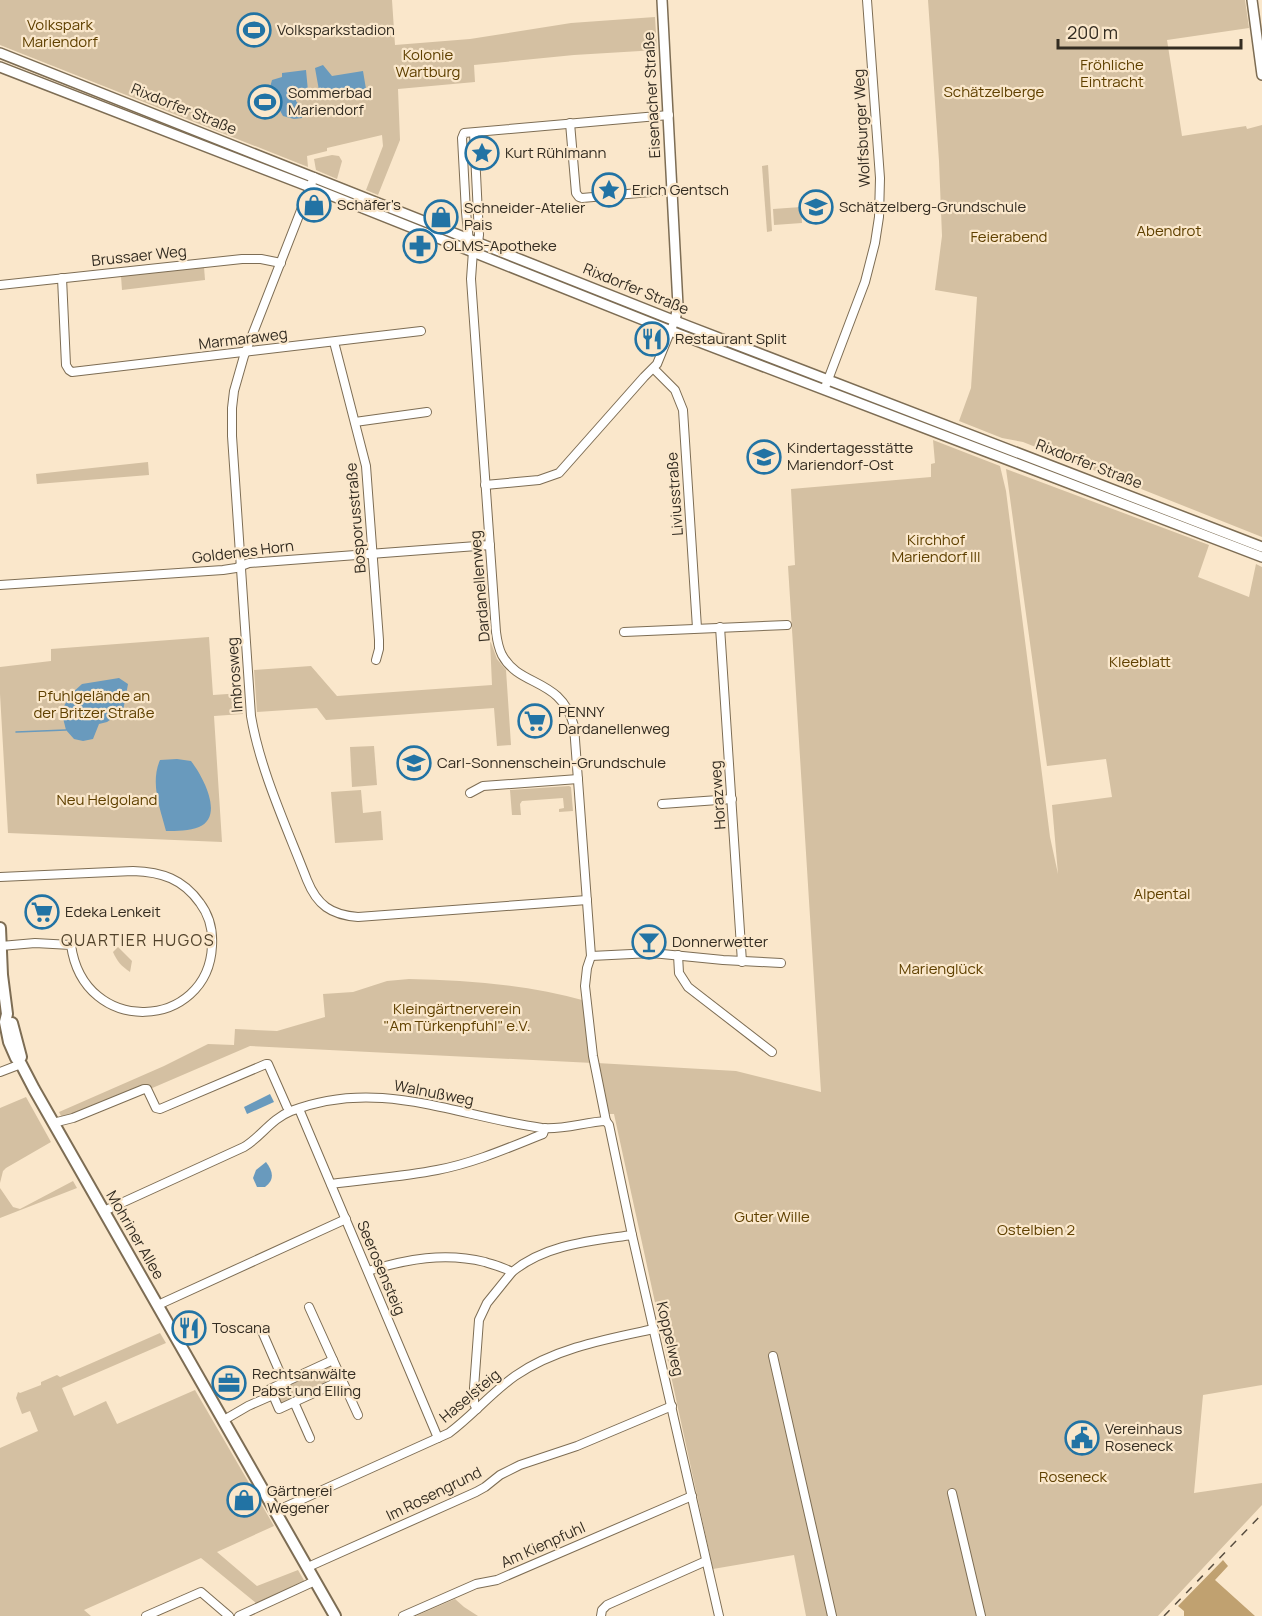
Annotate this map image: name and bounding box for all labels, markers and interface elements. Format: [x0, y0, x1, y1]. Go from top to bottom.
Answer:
sports icon: Volksparkstadion [236, 12, 272, 48]
scale bar [1058, 12, 1241, 50]
park label: Volkspark Mariendorf [22, 14, 99, 52]
place label: Volksparkstadion [277, 19, 395, 40]
text: 200 m [1067, 20, 1118, 44]
street label: Eisenacher Straße [638, 31, 665, 159]
park label: Kolonie Wartburg [396, 44, 460, 82]
park label: Fröhliche Eintracht [1080, 54, 1144, 92]
street label: Wolfsburger Weg [848, 68, 875, 188]
street label: Rixdorfer Straße [128, 78, 240, 139]
park label: Schätzelberge [944, 81, 1045, 102]
place label: Sommerbad Mariendorf [288, 82, 372, 120]
sports icon: Sommerbad Mariendorf [247, 84, 283, 120]
place icon: Kurt Rühlmann [464, 135, 500, 171]
place label: Kurt Rühlmann [505, 142, 606, 163]
place icon: Erich Gentsch [591, 172, 627, 208]
place label: Erich Gentsch [632, 179, 729, 200]
shop icon: Schäfer's [296, 187, 332, 223]
school or university icon: Schätzelberg-Grundschule [798, 189, 834, 225]
place label: Schäfer's [337, 194, 401, 215]
place label: Schätzelberg-Grundschule [839, 196, 1026, 217]
place label: Schneider-Atelier Pais [464, 197, 586, 235]
shop icon: Schneider-Atelier Pais [423, 199, 459, 235]
park label: Abendrot [1137, 220, 1201, 241]
park label: Feierabend [971, 226, 1047, 247]
pharmacy icon: OLMS-Apotheke [402, 228, 438, 264]
place label: OLMS-Apotheke [443, 235, 557, 256]
street label: Brussaer Weg [90, 240, 188, 271]
street label: Rixdorfer Straße [580, 258, 692, 319]
restaurant icon: Restaurant Split [634, 321, 670, 357]
street label: Marmaraweg [197, 323, 289, 354]
place label: Restaurant Split [675, 328, 787, 349]
street label: Rixdorfer Straße [1033, 434, 1146, 494]
place label: Kindertagesstätte Mariendorf-Ost [787, 437, 914, 475]
school or university icon: Kindertagesstätte Mariendorf-Ost [746, 439, 782, 475]
street label: Liviusstraße [661, 451, 688, 537]
street label: Bosporusstraße [340, 462, 371, 574]
street label: Dardanellenweg [464, 529, 495, 643]
park label: Kirchhof Mariendorf III [891, 529, 981, 567]
street label: Goldenes Horn [191, 535, 295, 568]
street label: Imbrosweg [221, 637, 248, 713]
park label: Kleeblatt [1109, 651, 1171, 672]
park label: Pfuhlgelände an der Britzer Straße [33, 685, 155, 723]
place label: PENNY Dardanellenweg [558, 701, 670, 739]
supermarket icon: PENNY Dardanellenweg [517, 703, 553, 739]
school or university icon: Carl-Sonnenschein-Grundschule [396, 745, 432, 781]
place label: Carl-Sonnenschein-Grundschule [437, 752, 666, 773]
street label: Horazweg [705, 760, 730, 830]
park label: Neu Helgoland [57, 789, 157, 810]
park label: Alpental [1133, 883, 1191, 904]
supermarket icon: Edeka Lenkeit [24, 894, 60, 930]
place label: Edeka Lenkeit [65, 901, 161, 922]
bar icon: Donnerwetter [631, 924, 667, 960]
district label: QUARTIER HUGOS [61, 929, 215, 951]
place label: Donnerwetter [672, 931, 769, 952]
park label: Marienglück [899, 958, 984, 979]
park label: Kleingärtnerverein "Am Türkenpfuhl" e.V. [384, 998, 530, 1036]
street label: Walnußweg [392, 1074, 476, 1111]
street label: Mohriner Allee [101, 1186, 169, 1283]
park label: Guter Wille [734, 1206, 810, 1227]
street label: Seerosensteig [352, 1217, 411, 1318]
park label: Ostelbien 2 [997, 1219, 1075, 1240]
street label: Koppelweg [652, 1299, 689, 1378]
restaurant icon: Toscana [171, 1310, 207, 1346]
place label: Toscana [212, 1317, 270, 1338]
place label: Rechtsanwälte Pabst und Elling [252, 1363, 361, 1401]
street label: Haselsteig [435, 1364, 505, 1427]
office icon: Rechtsanwälte Pabst und Elling [211, 1365, 247, 1401]
place label: Vereinhaus Roseneck [1105, 1418, 1183, 1456]
public building icon: Vereinhaus Roseneck [1064, 1420, 1100, 1456]
street label: Im Rosengrund [383, 1461, 485, 1526]
park label: Roseneck [1039, 1466, 1108, 1487]
place label: Gärtnerei Wegener [267, 1480, 332, 1518]
shop icon: Gärtnerei Wegener [226, 1482, 262, 1518]
street label: Am Kienpfuhl [497, 1517, 588, 1573]

